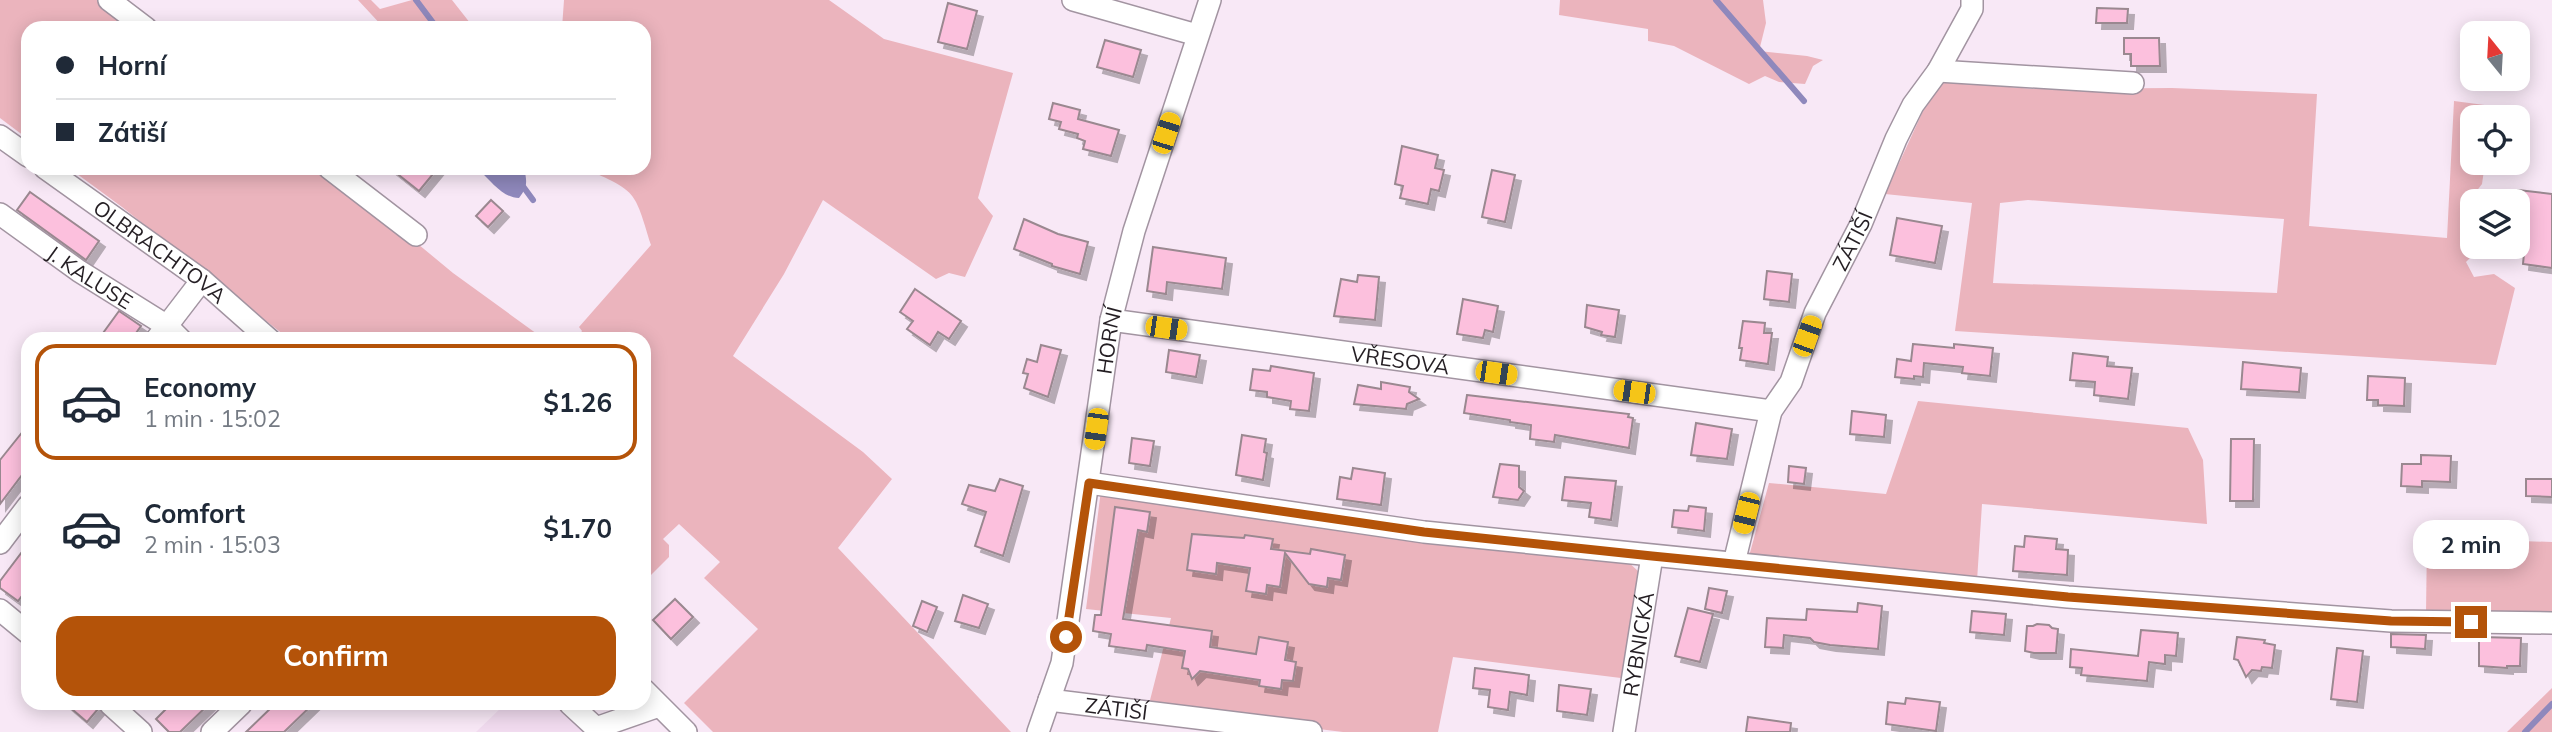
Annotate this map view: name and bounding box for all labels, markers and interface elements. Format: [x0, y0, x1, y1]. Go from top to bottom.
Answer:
north arrow [2460, 21, 2530, 91]
map controls [2460, 21, 2530, 259]
text: Horní [98, 49, 166, 82]
button: locate [2460, 105, 2530, 175]
car [1150, 110, 1183, 156]
text: Zátiší [98, 116, 166, 149]
button: layers [2460, 189, 2530, 259]
street label: OLBRACHTOVA [89, 194, 232, 309]
street label: ZÁTIŠÍ [1826, 206, 1878, 275]
street label: J. KALUSE [42, 240, 138, 314]
street label: HORNÍ [1090, 302, 1127, 376]
car [1790, 313, 1825, 359]
car [1144, 315, 1189, 341]
street label: VŘESOVÁ [1349, 340, 1452, 380]
car [1474, 360, 1519, 386]
icon: car [60, 371, 123, 434]
text: Economy [144, 371, 256, 404]
car [1612, 379, 1657, 405]
text: $1.26 [543, 386, 612, 419]
text: 1 min · 15:02 [144, 404, 281, 433]
car [1083, 407, 1110, 451]
car [1731, 490, 1762, 536]
icon: car [60, 497, 123, 560]
text: Comfort [144, 497, 245, 530]
text: $1.70 [543, 512, 612, 545]
callout: 2 min [2413, 520, 2529, 570]
text: 2 min · 15:03 [144, 530, 281, 559]
text: 2 min [2441, 530, 2501, 559]
street label: RYBNICKÁ [1617, 589, 1659, 698]
route end [2455, 606, 2487, 638]
button: Confirm [56, 616, 616, 696]
route start [1050, 621, 1082, 653]
street label: ZÁTIŠÍ [1084, 692, 1151, 725]

